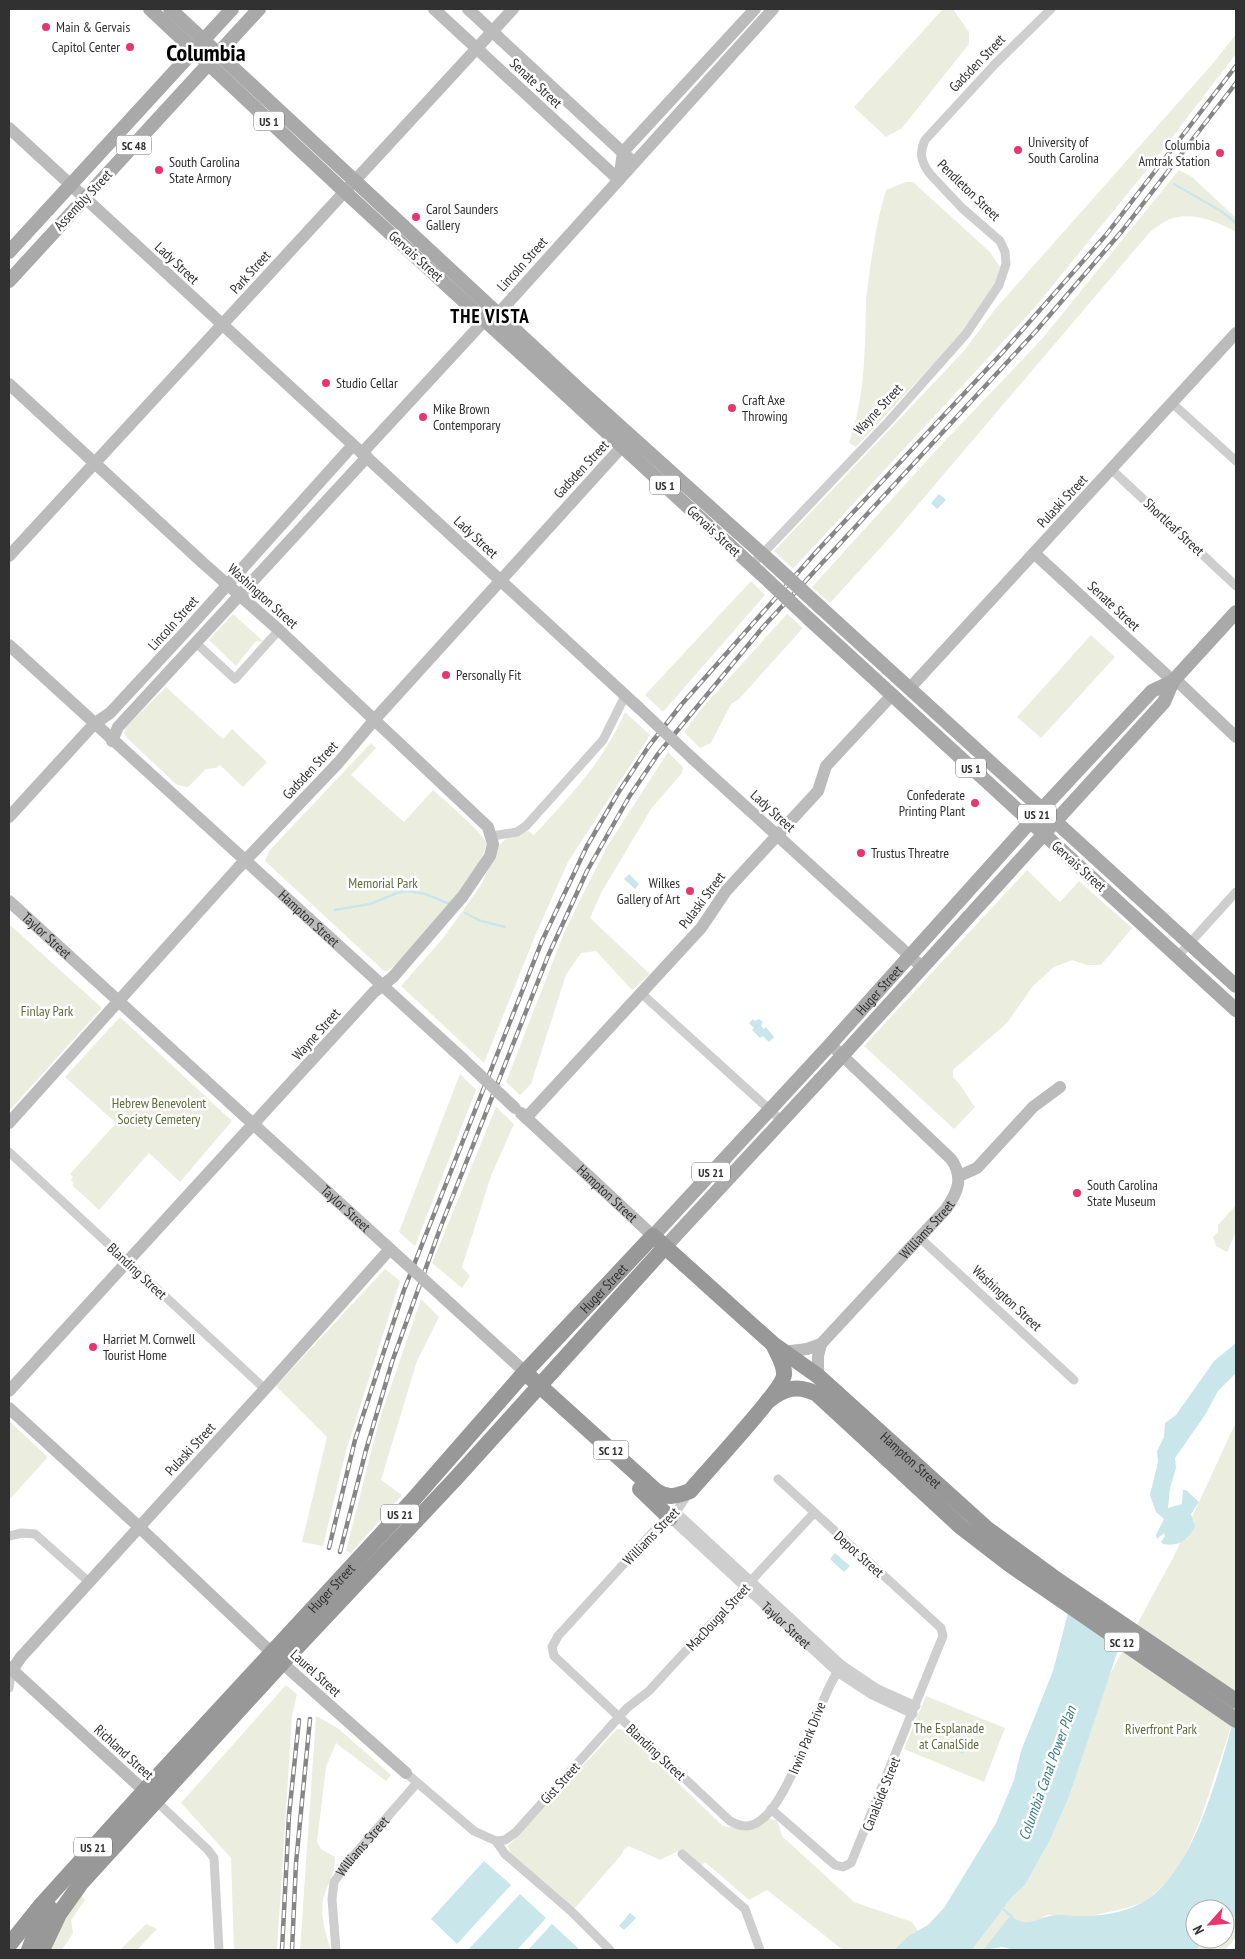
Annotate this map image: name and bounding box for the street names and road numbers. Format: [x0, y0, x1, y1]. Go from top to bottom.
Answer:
street label: Gadsden Street [945, 30, 1009, 96]
street label: Senate Street [506, 54, 566, 112]
road number: US 1 [254, 112, 284, 130]
road number: SC 48 [116, 136, 152, 154]
street label: Pendleton Street [934, 155, 1004, 225]
street label: Assembly Street [50, 166, 116, 234]
street label: Gervais Street [385, 227, 447, 285]
street label: Lincoln Street [493, 233, 551, 295]
street label: Lady Street [151, 238, 203, 288]
street label: Park Street [226, 246, 274, 298]
street label: Wayne Street [850, 379, 906, 438]
street label: Gadsden Street [549, 436, 613, 502]
street label: Pulaski Street [1033, 471, 1091, 531]
road number: US 1 [650, 476, 680, 494]
street label: Shortleaf Street [1140, 494, 1208, 560]
street label: Gervais Street [683, 501, 745, 561]
street label: Lady Street [450, 512, 502, 562]
street label: Washington Street [224, 560, 302, 632]
street label: Senate Street [1084, 577, 1144, 635]
street label: Lincoln Street [144, 592, 202, 654]
street label: Gadsden Street [278, 737, 342, 803]
road number: US 1 [956, 758, 986, 778]
street label: Lady Street [747, 786, 799, 836]
road number: US 21 [1018, 804, 1056, 824]
street label: Gervais Street [1048, 837, 1110, 895]
street label: Pulaski Street [675, 868, 729, 932]
street label: Hampton Street [275, 886, 343, 951]
street label: Taylor Street [18, 908, 75, 963]
street label: Huger Street [852, 961, 906, 1019]
street label: Wayne Street [288, 1004, 344, 1064]
street label: Hampton Street [573, 1161, 641, 1226]
road number: US 21 [692, 1162, 730, 1182]
street label: Taylor Street [317, 1181, 374, 1236]
street label: Williams Street [895, 1197, 959, 1263]
street label: Blanding Street [103, 1239, 171, 1303]
street label: Huger Street [576, 1260, 631, 1317]
street label: Washington Street [968, 1261, 1046, 1335]
street label: Pulaski Street [161, 1419, 219, 1479]
street label: Hampton Street [877, 1428, 945, 1492]
road number: SC 12 [594, 1440, 628, 1460]
street label: Williams Street [619, 1503, 683, 1569]
road number: US 21 [381, 1505, 419, 1524]
street label: Depot Street [830, 1527, 888, 1581]
street label: Huger Street [304, 1559, 359, 1617]
street label: MacDougal Street [682, 1579, 754, 1655]
street label: Taylor Street [758, 1598, 815, 1653]
road number: SC 12 [1104, 1632, 1140, 1651]
street label: Laurel Street [287, 1646, 345, 1701]
street label: Irwin Park Drive [784, 1699, 830, 1777]
street label: Blanding Street [622, 1720, 690, 1784]
street label: Richland Street [91, 1721, 158, 1784]
street label: Canalside Street [858, 1754, 904, 1834]
street label: Gist Street [536, 1758, 584, 1808]
street label: Williams Street [332, 1812, 393, 1880]
road number: US 21 [74, 1838, 112, 1856]

